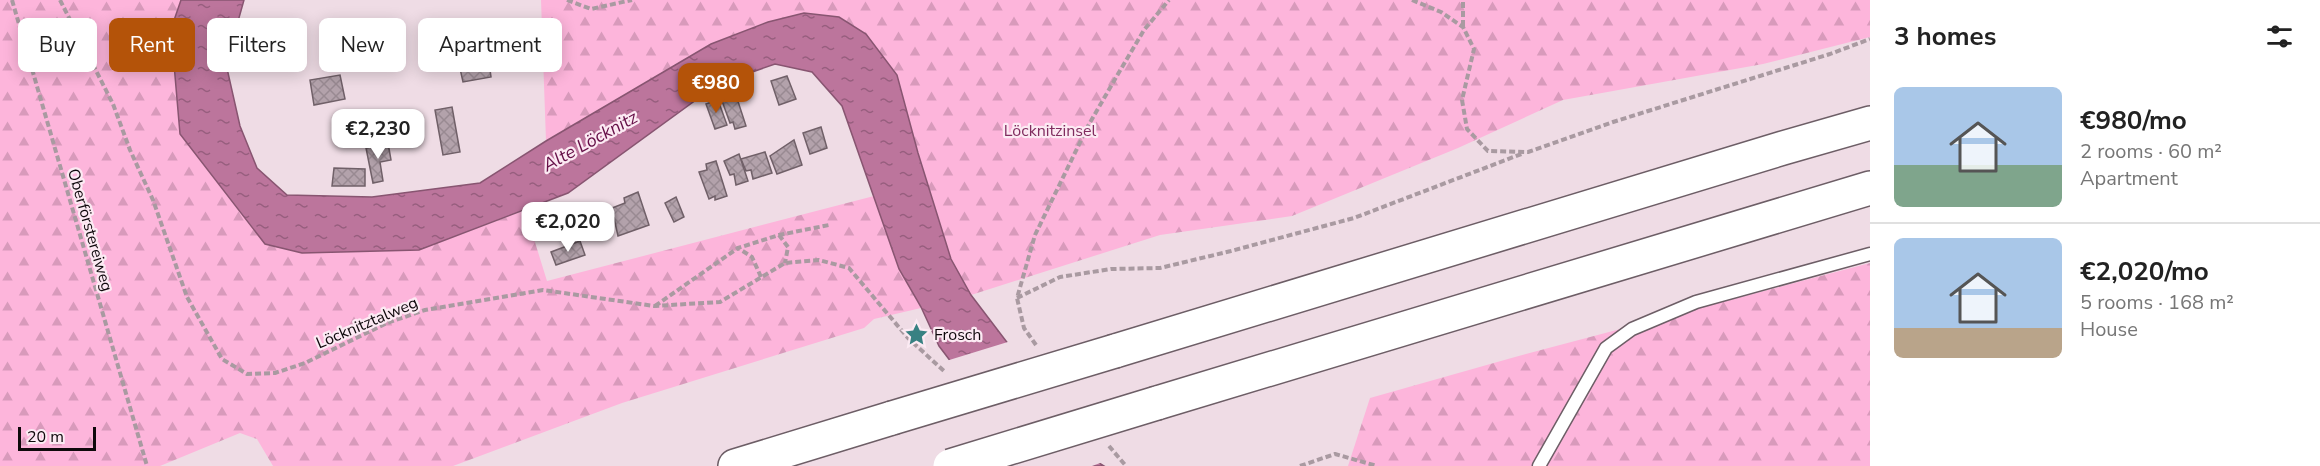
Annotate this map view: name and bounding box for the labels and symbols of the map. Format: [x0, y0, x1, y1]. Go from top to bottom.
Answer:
pin: €980 [680, 63, 752, 114]
water label: Alte Löcknitz [537, 105, 642, 177]
pin: €2,230 [329, 109, 427, 160]
park label: Löcknitzinsel [1004, 120, 1096, 142]
street label: Oberförstereiweg [62, 166, 118, 294]
pin: €2,020 [519, 202, 617, 253]
street label: Löcknitztalweg [313, 292, 421, 354]
place icon: Frosch [903, 322, 929, 348]
place label: Frosch [934, 324, 981, 346]
scale bar [18, 424, 96, 452]

